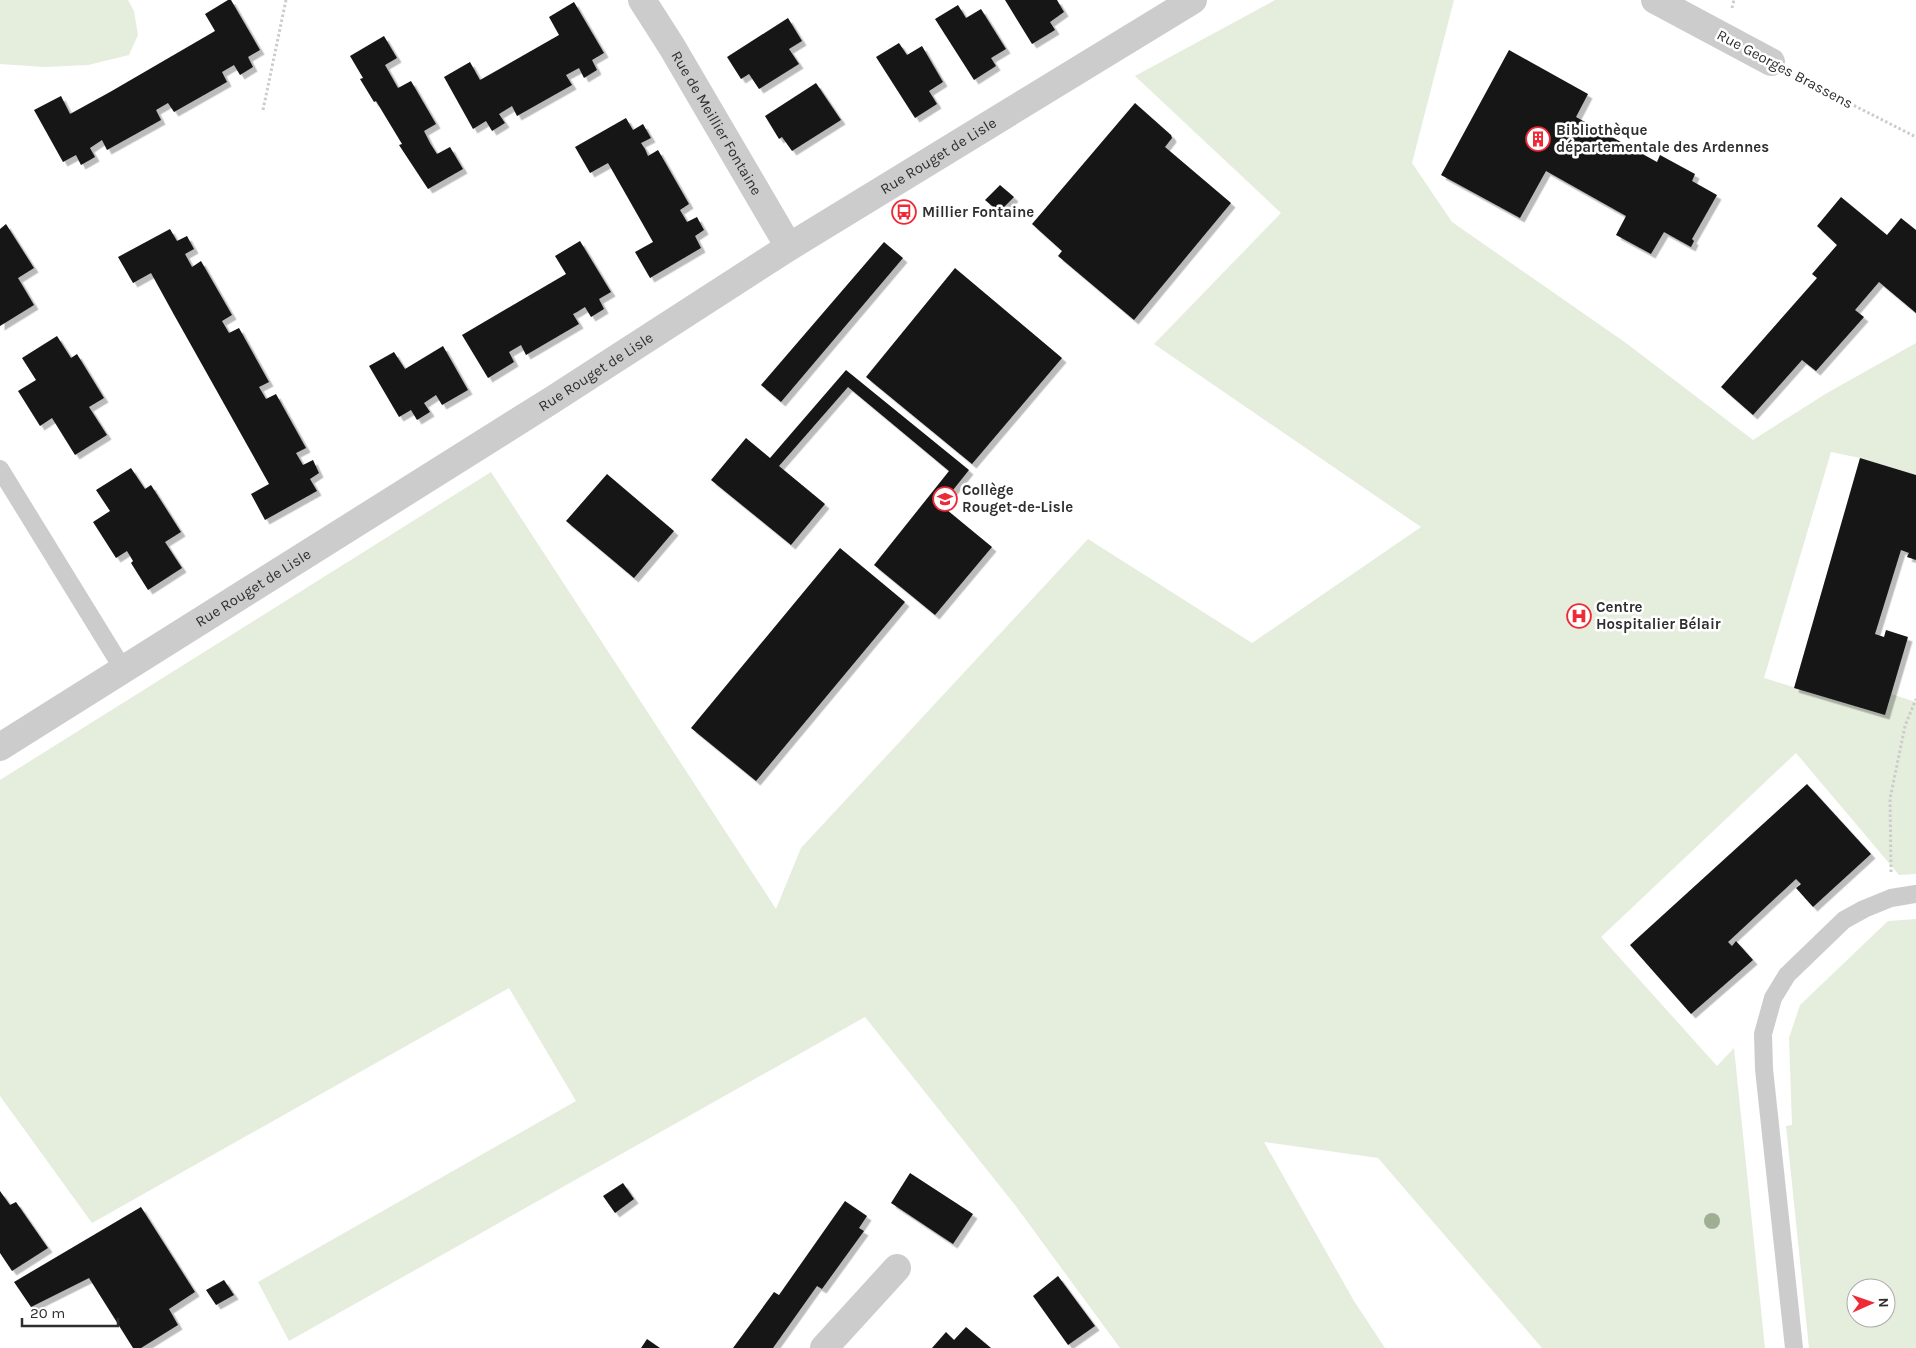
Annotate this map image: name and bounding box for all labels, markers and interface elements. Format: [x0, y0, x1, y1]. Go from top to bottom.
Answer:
street label: Rue Georges Brassens [1714, 26, 1856, 112]
street label: Rue de Meillier Fontaine [667, 48, 766, 199]
street label: Rue Rouget de Lisle [877, 113, 1000, 198]
place label: Bibliothèque départementale des Ardennes [1556, 121, 1769, 156]
building icon: Bibliothèque départementale des Ardennes [1525, 126, 1551, 152]
bus stop icon: Millier Fontaine [891, 199, 917, 225]
place label: Millier Fontaine [922, 203, 1034, 221]
street label: Rue Rouget de Lisle [535, 328, 656, 415]
place label: Collège Rouget-de-Lisle [962, 481, 1073, 516]
school or university icon: Collège Rouget-de-Lisle [932, 486, 958, 512]
street label: Rue Rouget de Lisle [192, 545, 314, 631]
place label: Centre Hospitalier Bélair [1596, 598, 1721, 633]
hospital icon: Centre Hospitalier Bélair [1566, 603, 1592, 629]
north arrow [1846, 1278, 1896, 1328]
scale bar [22, 1296, 119, 1328]
text: N [1875, 1297, 1892, 1308]
text: 20 m [30, 1304, 65, 1322]

